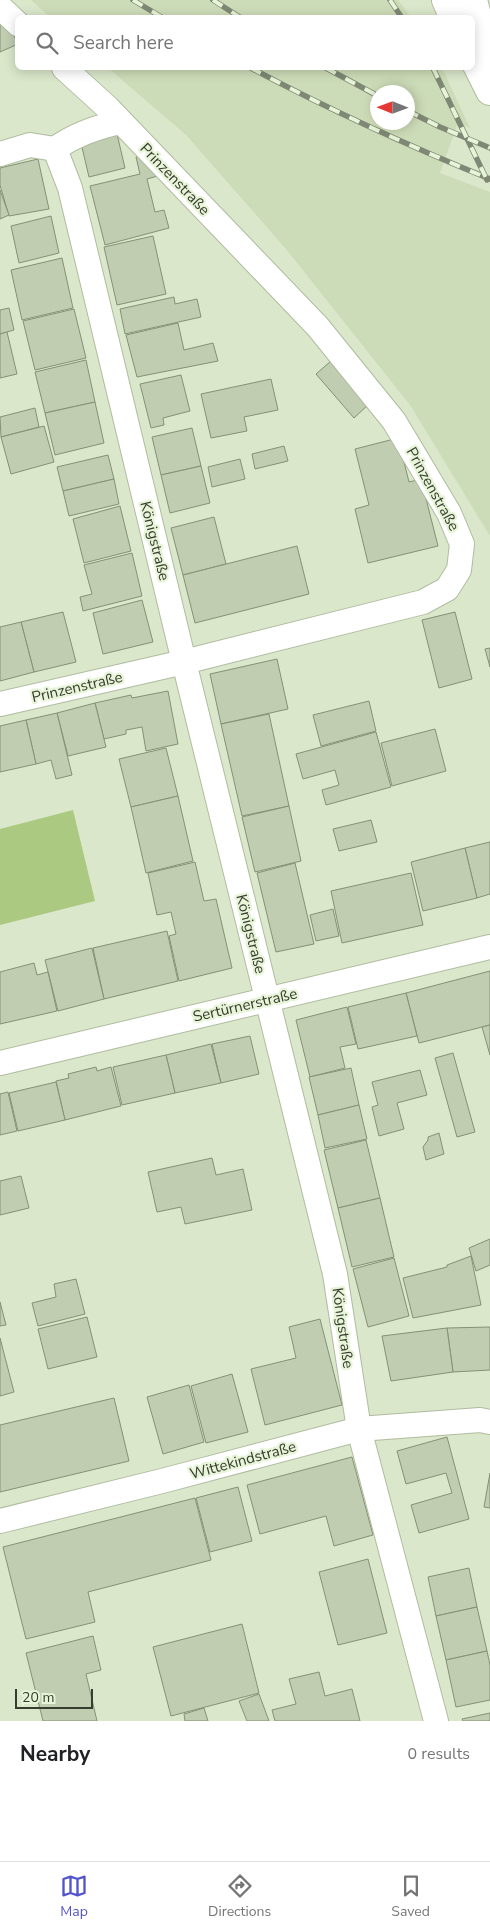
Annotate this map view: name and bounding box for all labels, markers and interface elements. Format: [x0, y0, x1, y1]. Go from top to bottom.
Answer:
search box [15, 15, 475, 70]
icon: search [33, 29, 61, 57]
text: Search here [73, 30, 174, 56]
north arrow [370, 85, 415, 130]
street label: Prinzenstraße [136, 139, 214, 219]
street label: Prinzenstraße [402, 444, 464, 534]
street label: Königstraße [135, 499, 175, 583]
street label: Prinzenstraße [30, 667, 125, 707]
street label: Königstraße [231, 892, 271, 976]
street label: Sertürnerstraße [191, 983, 299, 1027]
street label: Königstraße [327, 1286, 359, 1370]
street label: Wittekindstraße [188, 1436, 298, 1484]
scale bar [15, 1686, 92, 1709]
text: 20 m [22, 1688, 54, 1707]
text: Nearby [20, 1740, 90, 1768]
text: 0 results [408, 1743, 470, 1765]
tab: Map [60, 1872, 88, 1921]
tab: Directions [208, 1872, 271, 1921]
tab: Saved [391, 1872, 430, 1921]

